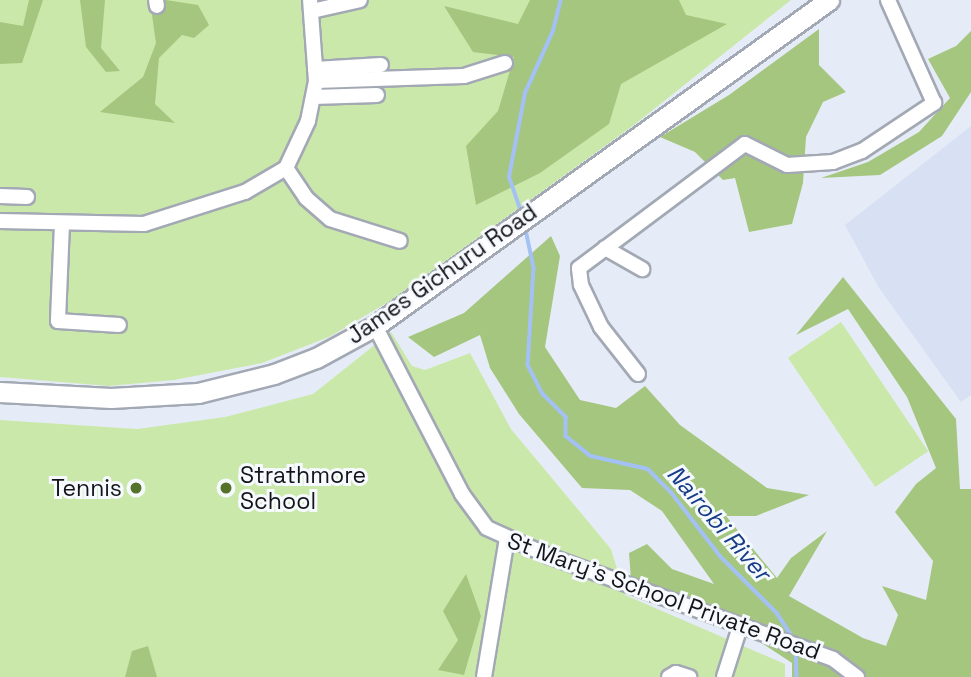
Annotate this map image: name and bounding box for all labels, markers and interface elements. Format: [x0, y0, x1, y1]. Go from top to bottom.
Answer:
street label: James Gichuru Road [342, 198, 542, 350]
water label: Nairobi River [661, 459, 777, 587]
place label: Strathmore School [240, 461, 366, 515]
place label: Tennis [51, 474, 122, 502]
marker: Tennis [128, 480, 144, 496]
marker: Strathmore School [218, 480, 234, 496]
street label: St Mary's School Private Road [504, 526, 824, 666]

